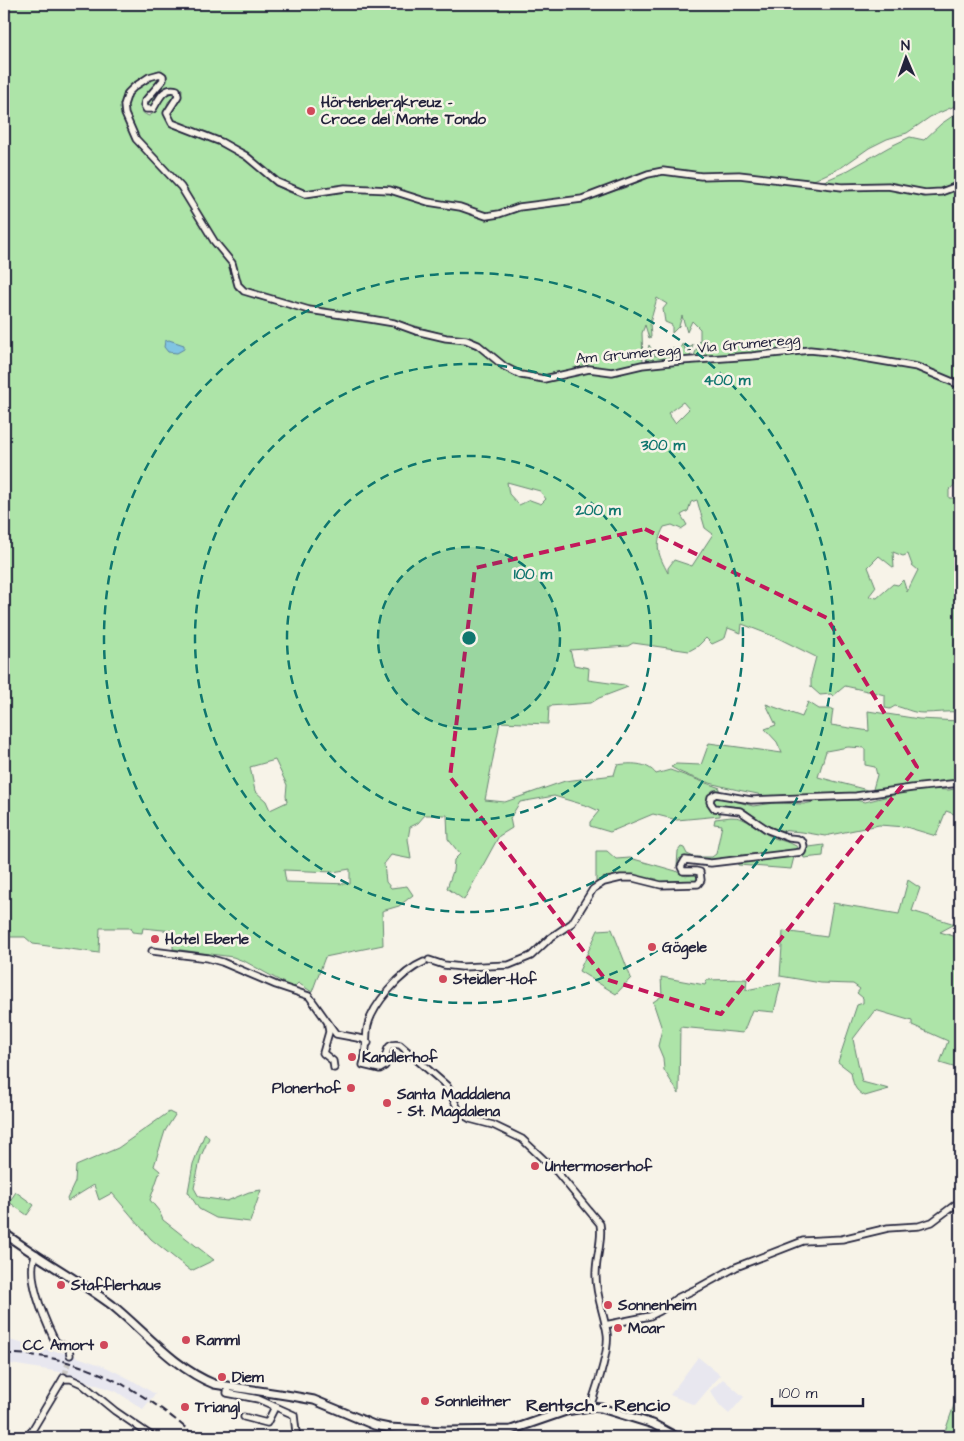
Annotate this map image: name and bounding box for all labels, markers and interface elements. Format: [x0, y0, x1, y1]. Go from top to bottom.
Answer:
north arrow [882, 32, 932, 82]
text: N [901, 36, 911, 56]
place label: Hörtenbergkreuz - Croce del Monte Tondo [321, 92, 487, 130]
marker: Hörtenbergkreuz - Croce del Monte Tondo [305, 105, 317, 117]
street label: Am Grumeregg - Via Grumeregg [575, 329, 801, 370]
text: 400 m [704, 370, 751, 391]
text: 300 m [640, 435, 685, 456]
text: 200 m [574, 500, 621, 521]
text: 100 m [514, 564, 553, 585]
centre of rings [460, 629, 478, 647]
place label: Hotel Eberle [165, 929, 249, 950]
marker: Hotel Eberle [149, 933, 161, 945]
place label: Gögele [662, 937, 707, 960]
marker: Gögele [646, 941, 658, 953]
place label: Steidler-Hof [452, 969, 538, 990]
marker: Steidler-Hof [437, 973, 449, 985]
place label: Kandlerhof [362, 1047, 439, 1068]
marker: Kandlerhof [346, 1051, 358, 1063]
place label: Plonerhof [272, 1078, 342, 1099]
marker: Plonerhof [345, 1082, 357, 1094]
place label: Santa Maddalena - St. Magdalena [396, 1084, 510, 1124]
marker: Santa Maddalena - St. Magdalena [381, 1097, 393, 1109]
place label: Untermoserhof [545, 1156, 653, 1177]
marker: Untermoserhof [529, 1160, 541, 1172]
place label: Stafflerhaus [70, 1275, 162, 1296]
marker: Stafflerhaus [55, 1279, 67, 1291]
place label: Sonnenheim [617, 1295, 697, 1316]
marker: Sonnenheim [602, 1299, 614, 1311]
place label: Moar [628, 1318, 665, 1339]
marker: Moar [612, 1322, 624, 1334]
place label: Ramml [196, 1330, 241, 1351]
marker: Ramml [180, 1334, 192, 1346]
place label: CC Amort [23, 1335, 95, 1356]
marker: CC Amort [98, 1339, 110, 1351]
place label: Diem [232, 1367, 264, 1388]
marker: Diem [216, 1371, 228, 1383]
scale bar [772, 1376, 863, 1408]
text: 100 m [779, 1383, 818, 1404]
place label: Sonnleitner [434, 1391, 512, 1412]
district label: Rentsch - Rencio [526, 1393, 671, 1418]
marker: Sonnleitner [419, 1395, 431, 1407]
place label: Triangl [194, 1397, 241, 1420]
marker: Triangl [179, 1401, 191, 1413]

